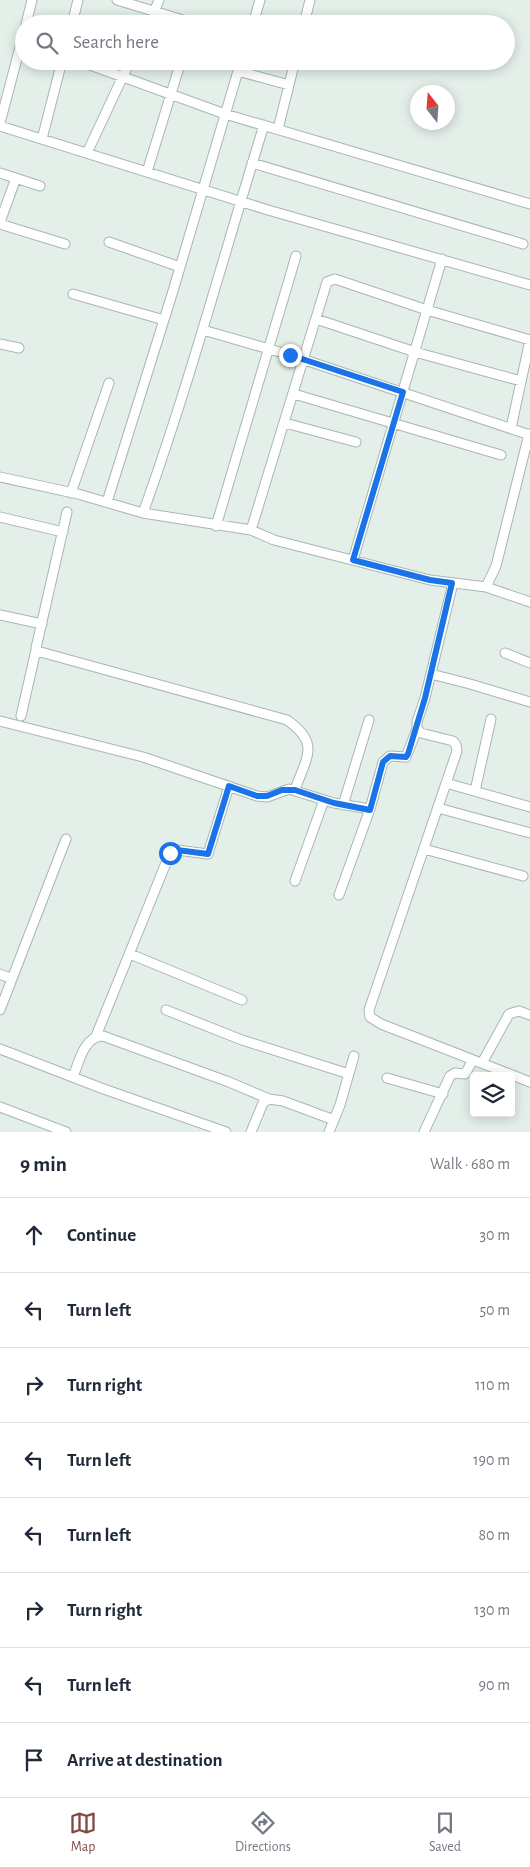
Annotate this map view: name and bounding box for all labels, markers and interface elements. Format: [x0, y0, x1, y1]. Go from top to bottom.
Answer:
search box [15, 15, 515, 70]
icon: search [33, 29, 61, 57]
text: Search here [73, 33, 159, 52]
north arrow [410, 85, 455, 130]
route end [279, 344, 302, 367]
route start [159, 842, 182, 865]
map controls [470, 1072, 515, 1117]
button: layers [470, 1072, 515, 1117]
text: 9 min [20, 1154, 67, 1175]
text: Walk · 680 m [430, 1156, 510, 1172]
icon: ahead [20, 1221, 48, 1249]
text: Continue [67, 1226, 136, 1245]
text: 30 m [480, 1227, 510, 1243]
icon: left [20, 1296, 48, 1324]
text: Turn left [67, 1301, 131, 1320]
text: 50 m [479, 1302, 510, 1318]
icon: right [20, 1371, 48, 1399]
text: Turn right [67, 1376, 142, 1395]
text: 110 m [475, 1377, 510, 1393]
icon: left [20, 1446, 48, 1474]
text: Turn left [67, 1451, 131, 1470]
text: 190 m [473, 1452, 510, 1468]
icon: left [20, 1521, 48, 1549]
text: Turn left [67, 1526, 131, 1545]
text: 80 m [479, 1527, 510, 1543]
icon: right [20, 1596, 48, 1624]
text: Turn right [67, 1601, 142, 1620]
text: 130 m [474, 1602, 510, 1618]
icon: left [20, 1671, 48, 1699]
text: Turn left [67, 1676, 131, 1695]
text: 90 m [479, 1677, 510, 1693]
icon: arrive [20, 1746, 48, 1774]
text: Arrive at destination [67, 1751, 223, 1770]
tab: Map [69, 1809, 97, 1856]
tab: Directions [235, 1809, 291, 1856]
tab: Saved [429, 1809, 461, 1856]

